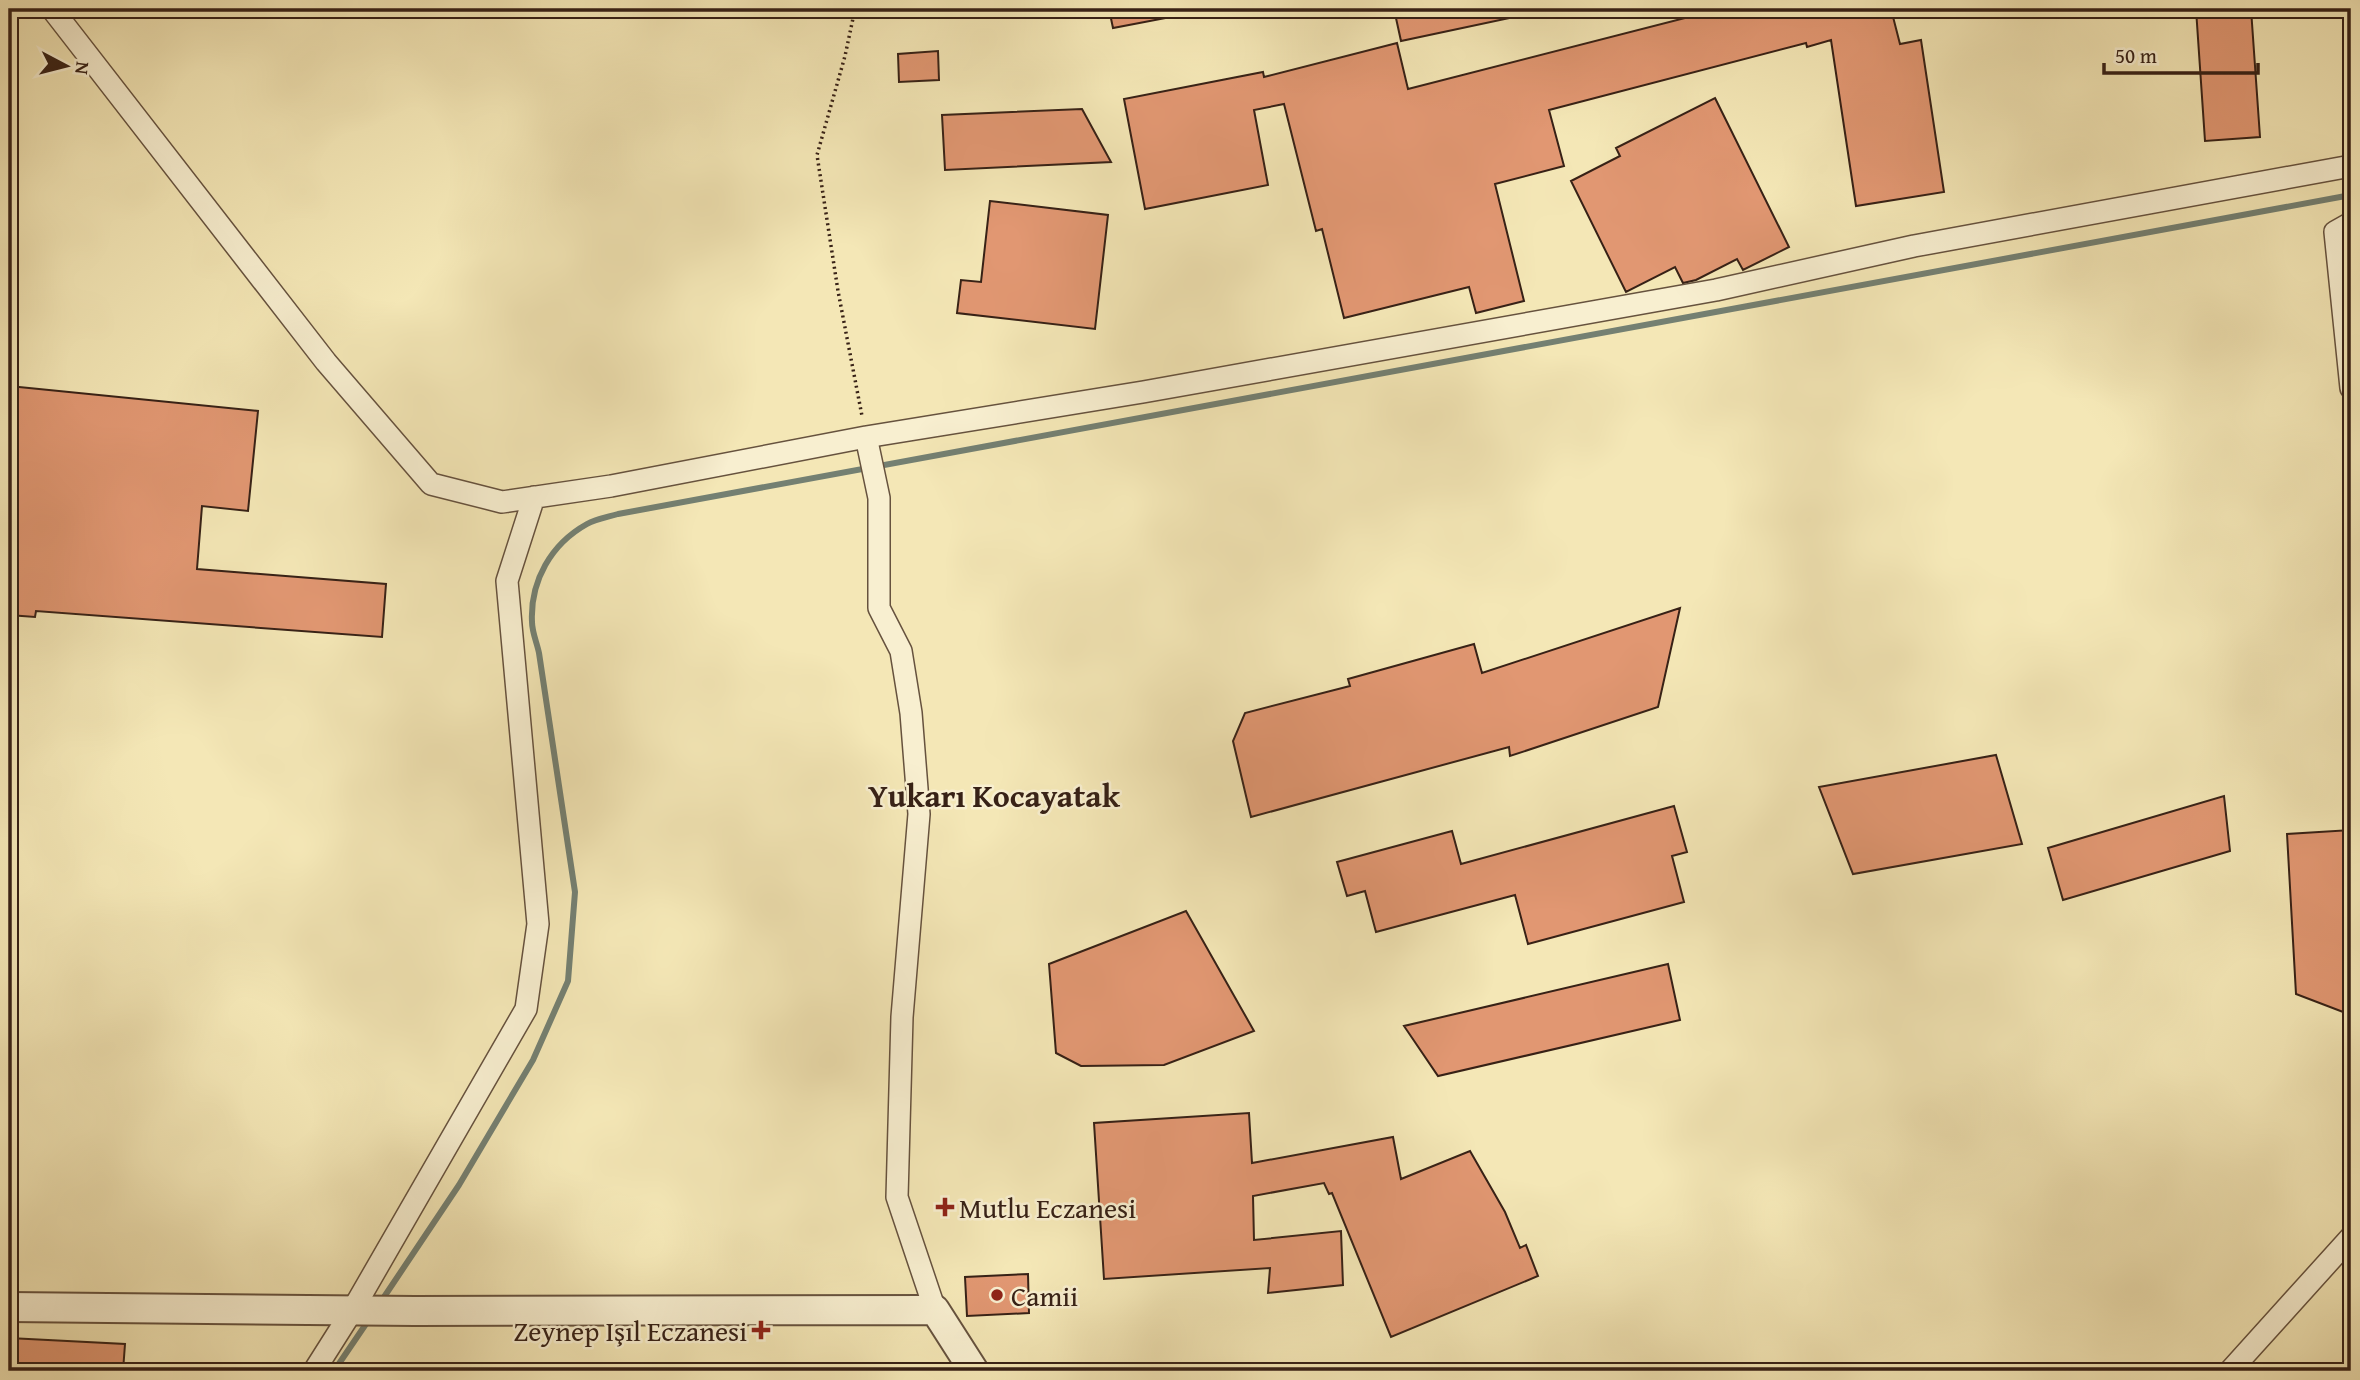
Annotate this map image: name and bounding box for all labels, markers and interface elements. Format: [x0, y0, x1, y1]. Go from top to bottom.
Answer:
north arrow [32, 32, 102, 102]
scale bar [2104, 32, 2258, 76]
text: 50 m [2115, 40, 2157, 71]
text: N [68, 60, 98, 76]
district label: Yukarı Kocayatak [868, 772, 1121, 819]
place label: Mutlu Eczanesi [959, 1187, 1136, 1228]
marker: Mutlu Eczanesi [937, 1199, 953, 1215]
place label: Camii [1011, 1275, 1078, 1316]
marker: Camii [989, 1287, 1005, 1303]
place label: Zeynep Işıl Eczanesi [513, 1310, 747, 1351]
marker: Zeynep Işıl Eczanesi [753, 1322, 769, 1338]

